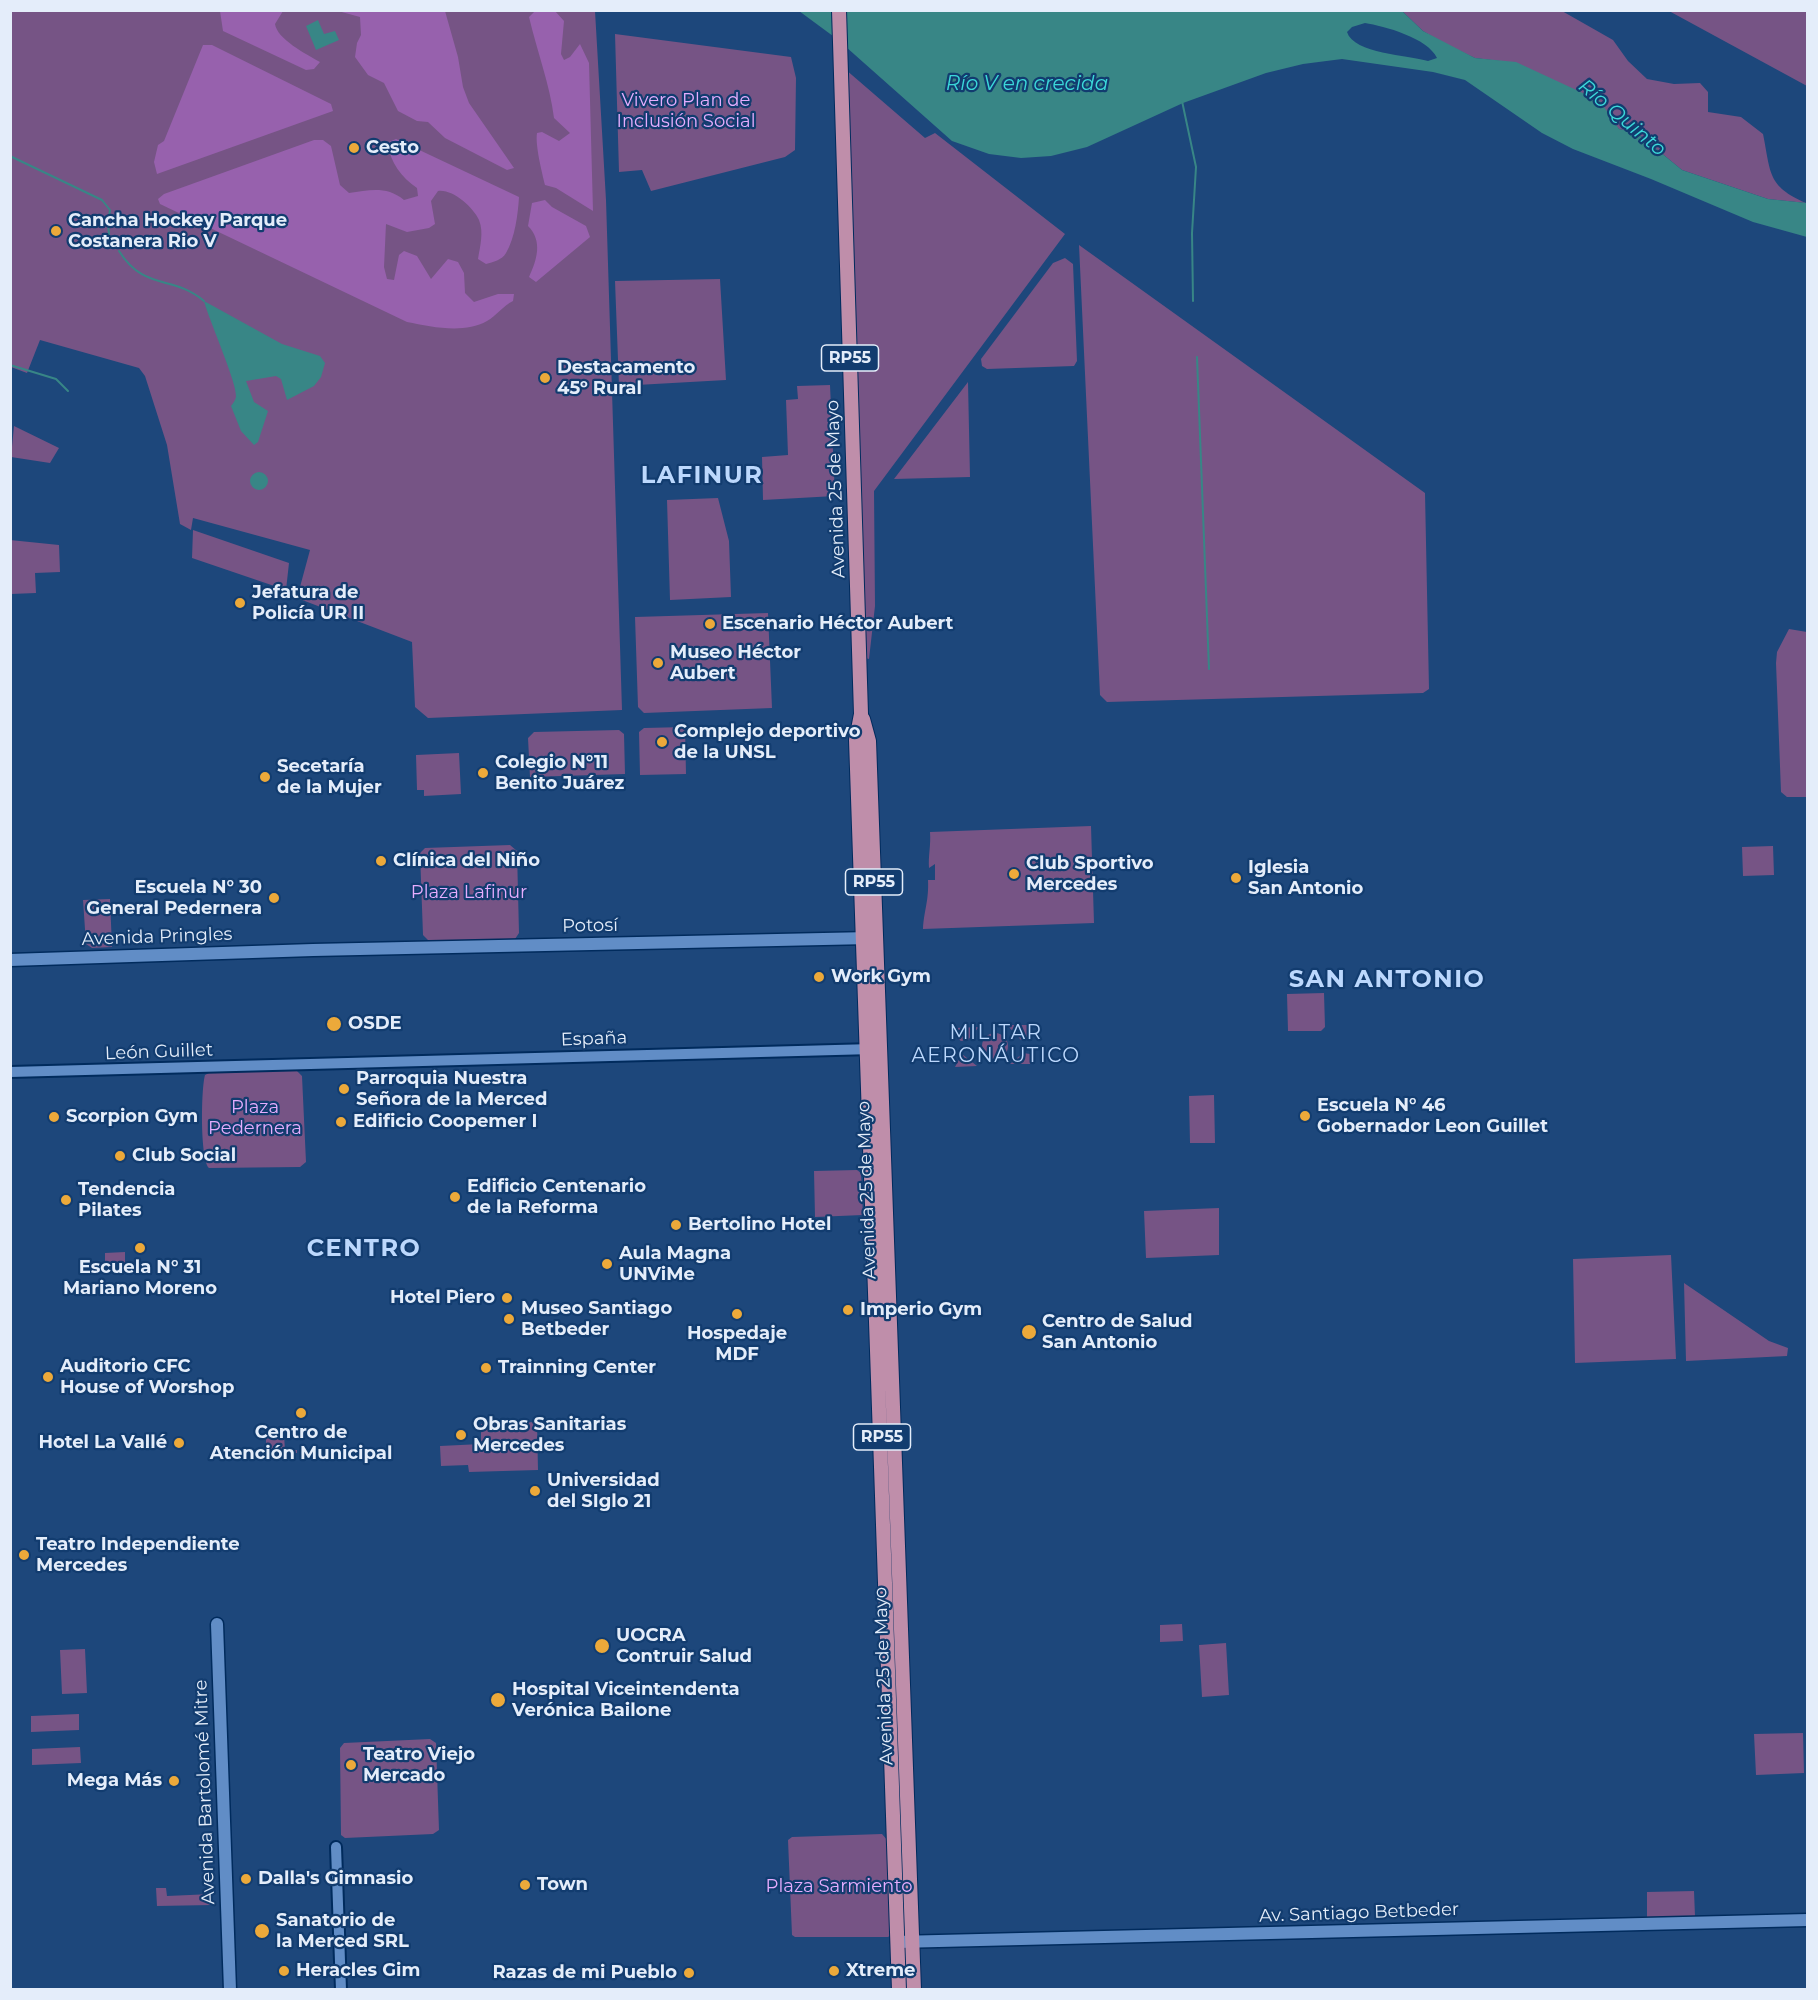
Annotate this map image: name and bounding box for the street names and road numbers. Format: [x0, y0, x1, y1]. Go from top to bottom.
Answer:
road number: RP55 [822, 345, 878, 371]
street label: Avenida 25 de Mayo [822, 399, 850, 579]
road number: RP55 [846, 869, 902, 895]
street label: Potosí [562, 915, 618, 937]
street label: Avenida Pringles [81, 924, 233, 950]
street label: España [561, 1027, 627, 1051]
street label: León Guillet [105, 1039, 213, 1065]
street label: Avenida 25 de Mayo [853, 1100, 881, 1280]
road number: RP55 [854, 1424, 910, 1450]
street label: Avenida 25 de Mayo [870, 1586, 898, 1766]
street label: Avenida Bartolomé Mitre [190, 1679, 220, 1905]
street label: Av. Santiago Betbeder [1259, 1899, 1459, 1927]

